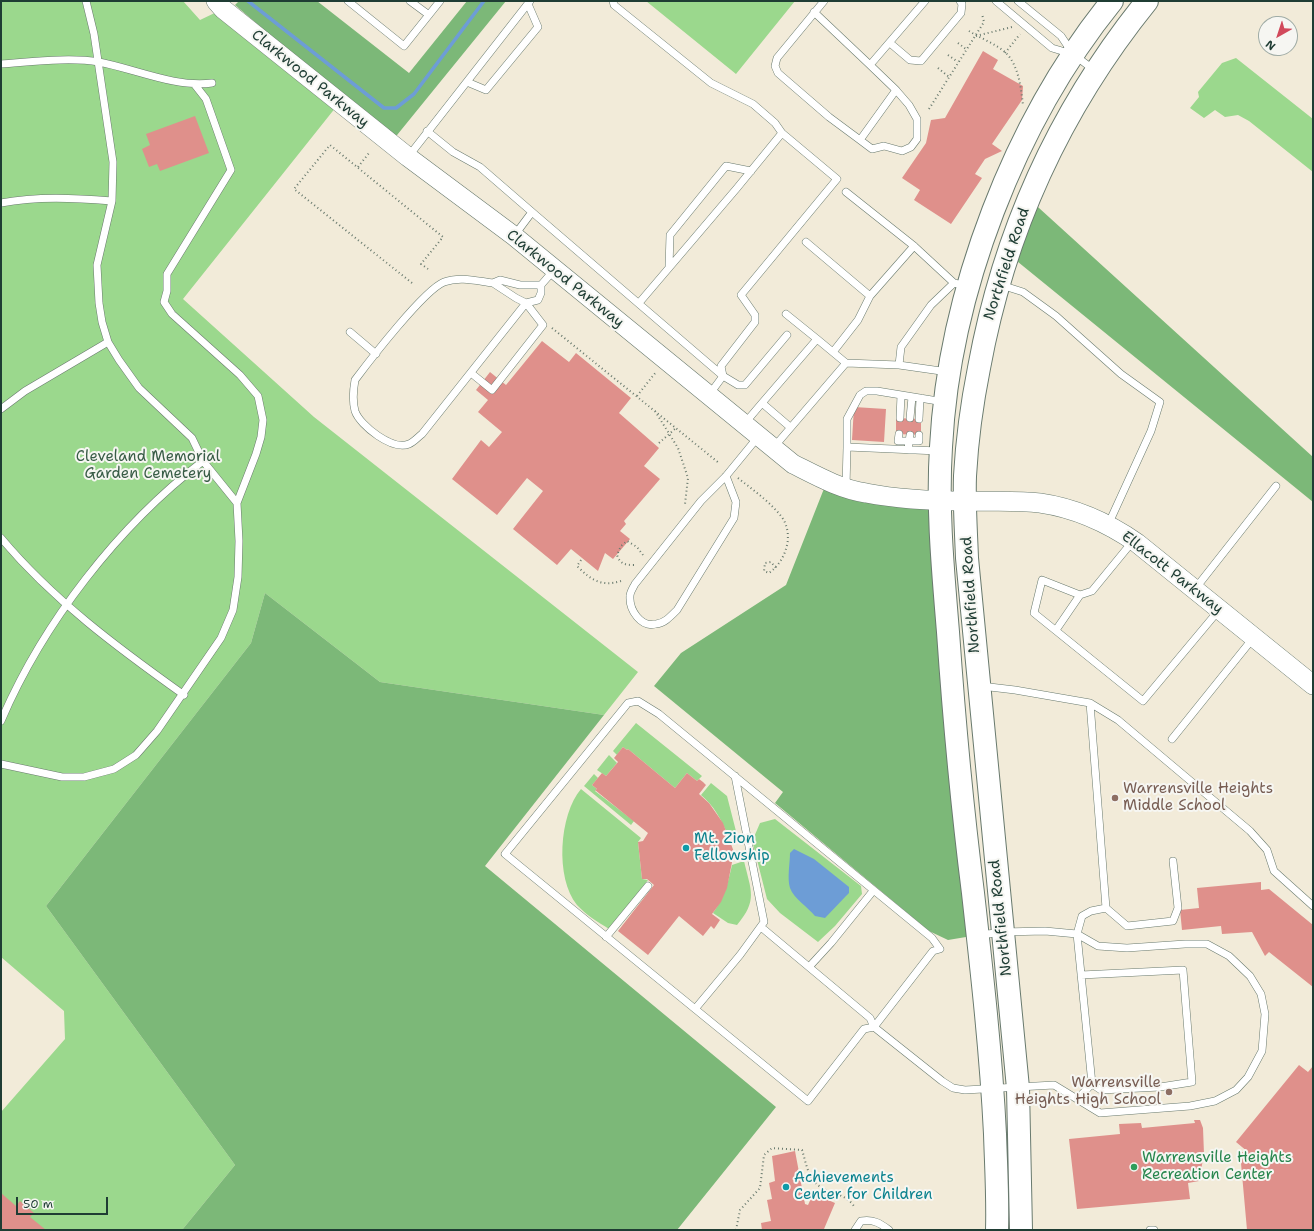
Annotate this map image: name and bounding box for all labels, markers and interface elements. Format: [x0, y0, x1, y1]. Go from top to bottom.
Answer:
north arrow [1258, 16, 1298, 56]
street label: Clarkwood Parkway [248, 26, 372, 132]
text: N [1263, 36, 1279, 54]
street label: Northfield Road [980, 206, 1034, 322]
street label: Clarkwood Parkway [503, 226, 627, 332]
park label: Cleveland Memorial Garden Cemetery [76, 448, 220, 483]
street label: Ellacott Parkway [1118, 528, 1226, 618]
street label: Northfield Road [958, 536, 984, 654]
place label: Warrensville Heights Middle School [1123, 780, 1273, 815]
marker: Warrensville Heights Middle School [1110, 793, 1120, 803]
place label: Mt. Zion Fellowship [694, 830, 770, 865]
marker: Mt. Zion Fellowship [681, 843, 691, 853]
street label: Northfield Road [986, 859, 1016, 977]
place label: Warrensville Heights High School [1015, 1074, 1161, 1109]
marker: Warrensville Heights High School [1164, 1087, 1174, 1097]
place label: Warrensville Heights Recreation Center [1142, 1149, 1292, 1184]
marker: Warrensville Heights Recreation Center [1129, 1162, 1139, 1172]
place label: Achievements Center for Children [794, 1169, 933, 1204]
marker: Achievements Center for Children [781, 1182, 791, 1192]
scale bar [18, 1189, 110, 1215]
text: 50 m [23, 1196, 53, 1212]

